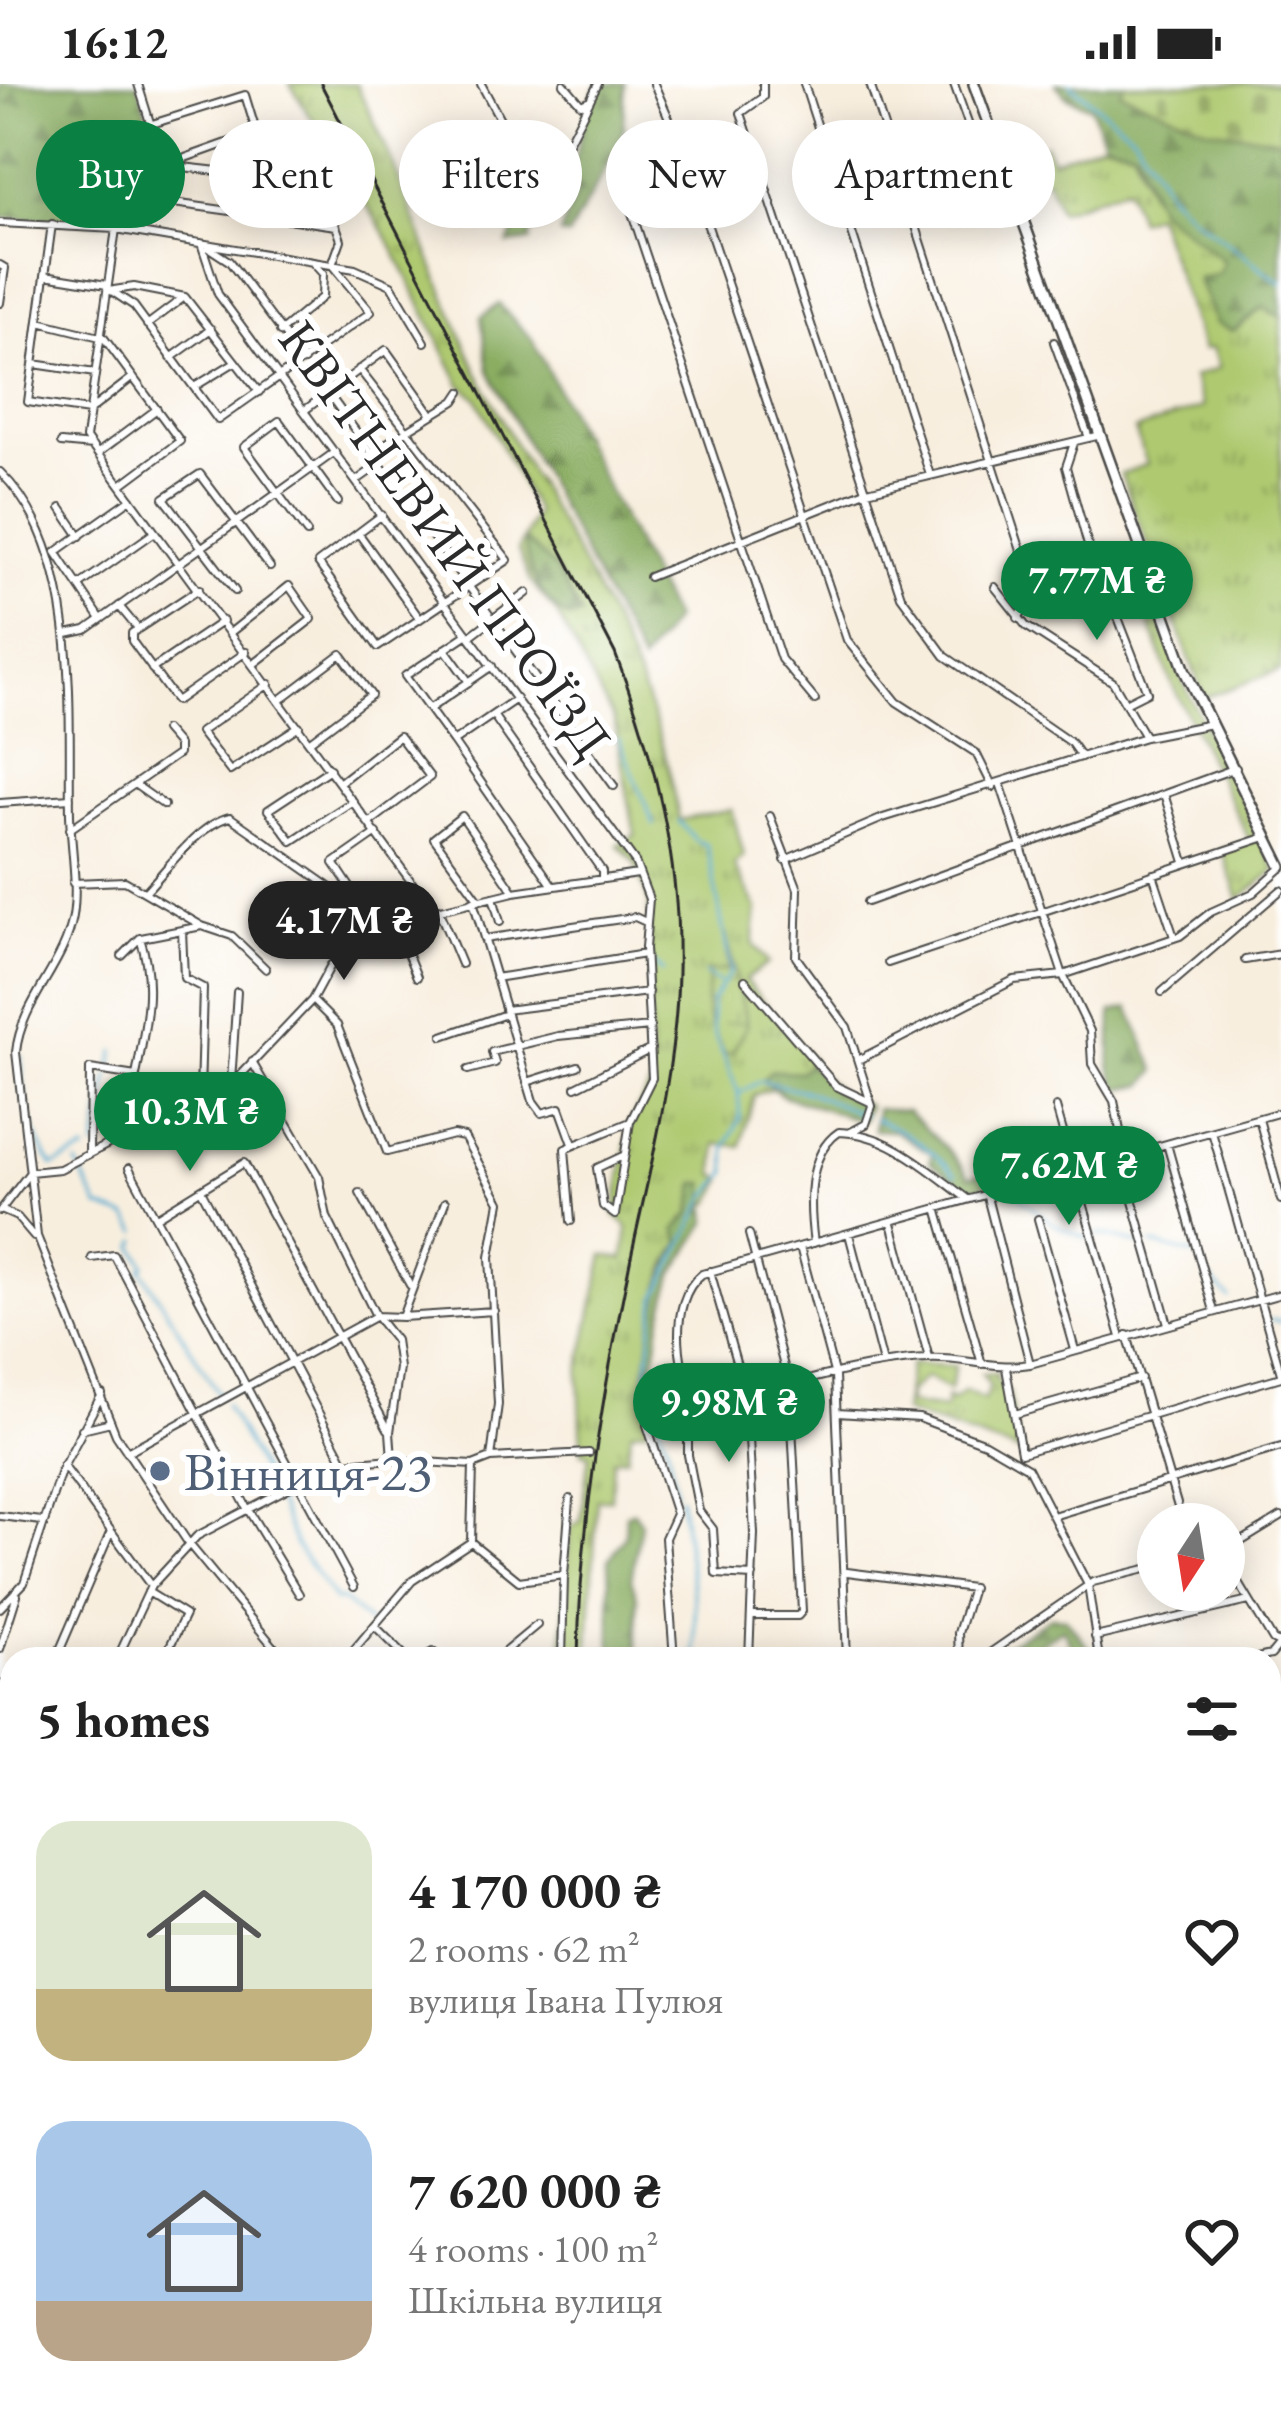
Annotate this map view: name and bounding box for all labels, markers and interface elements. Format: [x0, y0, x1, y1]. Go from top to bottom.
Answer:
text: 16:12 [60, 13, 168, 71]
chip: Buy [36, 120, 185, 228]
chip: Rent [209, 120, 375, 228]
chip: Filters [399, 120, 582, 228]
chip: New [606, 120, 768, 228]
chip: Apartment [792, 120, 1055, 228]
street label: КВІТНЕВИЙ ПРОЇЗД [264, 306, 628, 772]
pin: 7.77M ₴ [986, 541, 1208, 643]
text: 7.77M ₴ [1028, 554, 1166, 605]
pin: 4.17M ₴ [233, 881, 455, 983]
text: 4.17M ₴ [275, 894, 413, 945]
pin: 10.3M ₴ [79, 1072, 301, 1174]
text: 10.3M ₴ [121, 1085, 259, 1136]
pin: 7.62M ₴ [958, 1126, 1180, 1228]
text: 7.62M ₴ [1000, 1139, 1138, 1190]
pin: 9.98M ₴ [618, 1363, 840, 1465]
text: 9.98M ₴ [660, 1376, 798, 1427]
place label: Вінниця-23 [184, 1436, 432, 1506]
marker: Вінниця-23 [147, 1458, 173, 1484]
north arrow [1137, 1503, 1245, 1611]
map controls [1137, 1503, 1245, 1611]
text: 5 homes [36, 1686, 210, 1752]
icon: filters [1179, 1686, 1245, 1752]
text: 4 170 000 ₴ [408, 1857, 661, 1923]
icon: home [132, 1869, 276, 2013]
icon: heart [1179, 1908, 1245, 1974]
text: 2 rooms · 62 m² [408, 1923, 640, 1974]
text: вулиця Івана Пулюя [408, 1974, 723, 2025]
text: 7 620 000 ₴ [408, 2157, 661, 2223]
icon: home [132, 2169, 276, 2313]
icon: heart [1179, 2208, 1245, 2274]
text: 4 rooms · 100 m² [408, 2223, 659, 2274]
text: Шкільна вулиця [408, 2274, 663, 2325]

